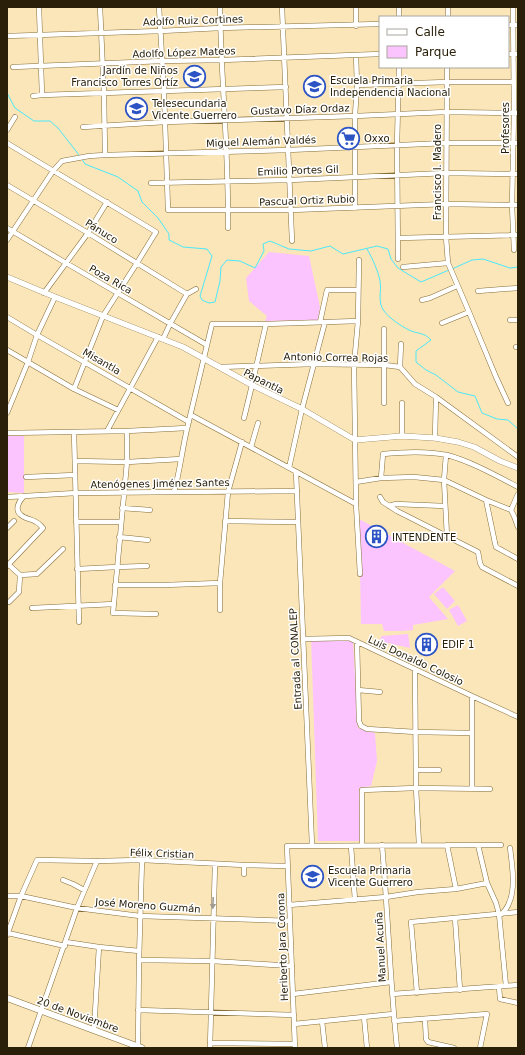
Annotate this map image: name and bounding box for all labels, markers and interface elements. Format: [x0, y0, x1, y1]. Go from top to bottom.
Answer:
street label: Adolfo Ruiz Cortines [143, 13, 243, 28]
legend [379, 16, 509, 68]
text: Calle [415, 25, 445, 39]
street label: Adolfo López Mateos [132, 45, 236, 60]
text: Parque [415, 45, 456, 59]
school or university icon: Jardín de Niños Francisco Torres Ortíz [181, 63, 207, 89]
place label: Jardín de Niños Francisco Torres Ortíz [71, 65, 178, 88]
school or university icon: Escuela Primaria Independencia Nacional [302, 73, 328, 99]
place label: Escuela Primaria Independencia Nacional [330, 75, 450, 98]
school or university icon: Telesecundaria Vicente Guerrero [124, 96, 150, 122]
place label: Telesecundaria Vicente Guerrero [151, 98, 237, 121]
street label: Gustavo Díaz Ordaz [250, 102, 350, 117]
street label: Profesores [500, 102, 511, 154]
street label: Francisco I. Madero [432, 124, 443, 220]
supermarket icon: Oxxo [335, 125, 361, 151]
place label: Oxxo [364, 133, 390, 144]
street label: Miguel Alemán Valdés [206, 134, 316, 149]
street label: Emilio Portes Gil [257, 164, 339, 177]
street label: Pascual Ortiz Rubio [259, 193, 355, 208]
street label: Pánuco [84, 217, 120, 246]
street label: Poza Rica [87, 263, 134, 296]
street label: Misantla [81, 346, 123, 377]
street label: Antonio Correa Rojas [284, 351, 388, 364]
street label: Papantla [242, 367, 286, 396]
street label: Atenógenes Jiménez Santes [90, 477, 230, 490]
building icon: INTENDENTE [364, 524, 390, 550]
place label: INTENDENTE [392, 532, 456, 543]
street label: Entrada al CONALEP [287, 608, 304, 710]
building icon: EDIF 1 [414, 631, 440, 657]
street label: Luis Donaldo Colosio [366, 634, 465, 687]
place label: EDIF 1 [442, 639, 474, 650]
street label: Félix Cristian [130, 847, 194, 860]
school or university icon: Escuela Primaria Vicente Guerrero [299, 863, 325, 889]
place label: Escuela Primaria Vicente Guerrero [328, 865, 413, 888]
street label: Heriberto Jara Corona [275, 893, 290, 1001]
street label: José Moreno Guzmán [94, 896, 201, 915]
one-way arrow [210, 897, 217, 909]
street label: Manuel Acuña [373, 911, 388, 982]
street label: 20 de Noviembre [35, 995, 120, 1034]

